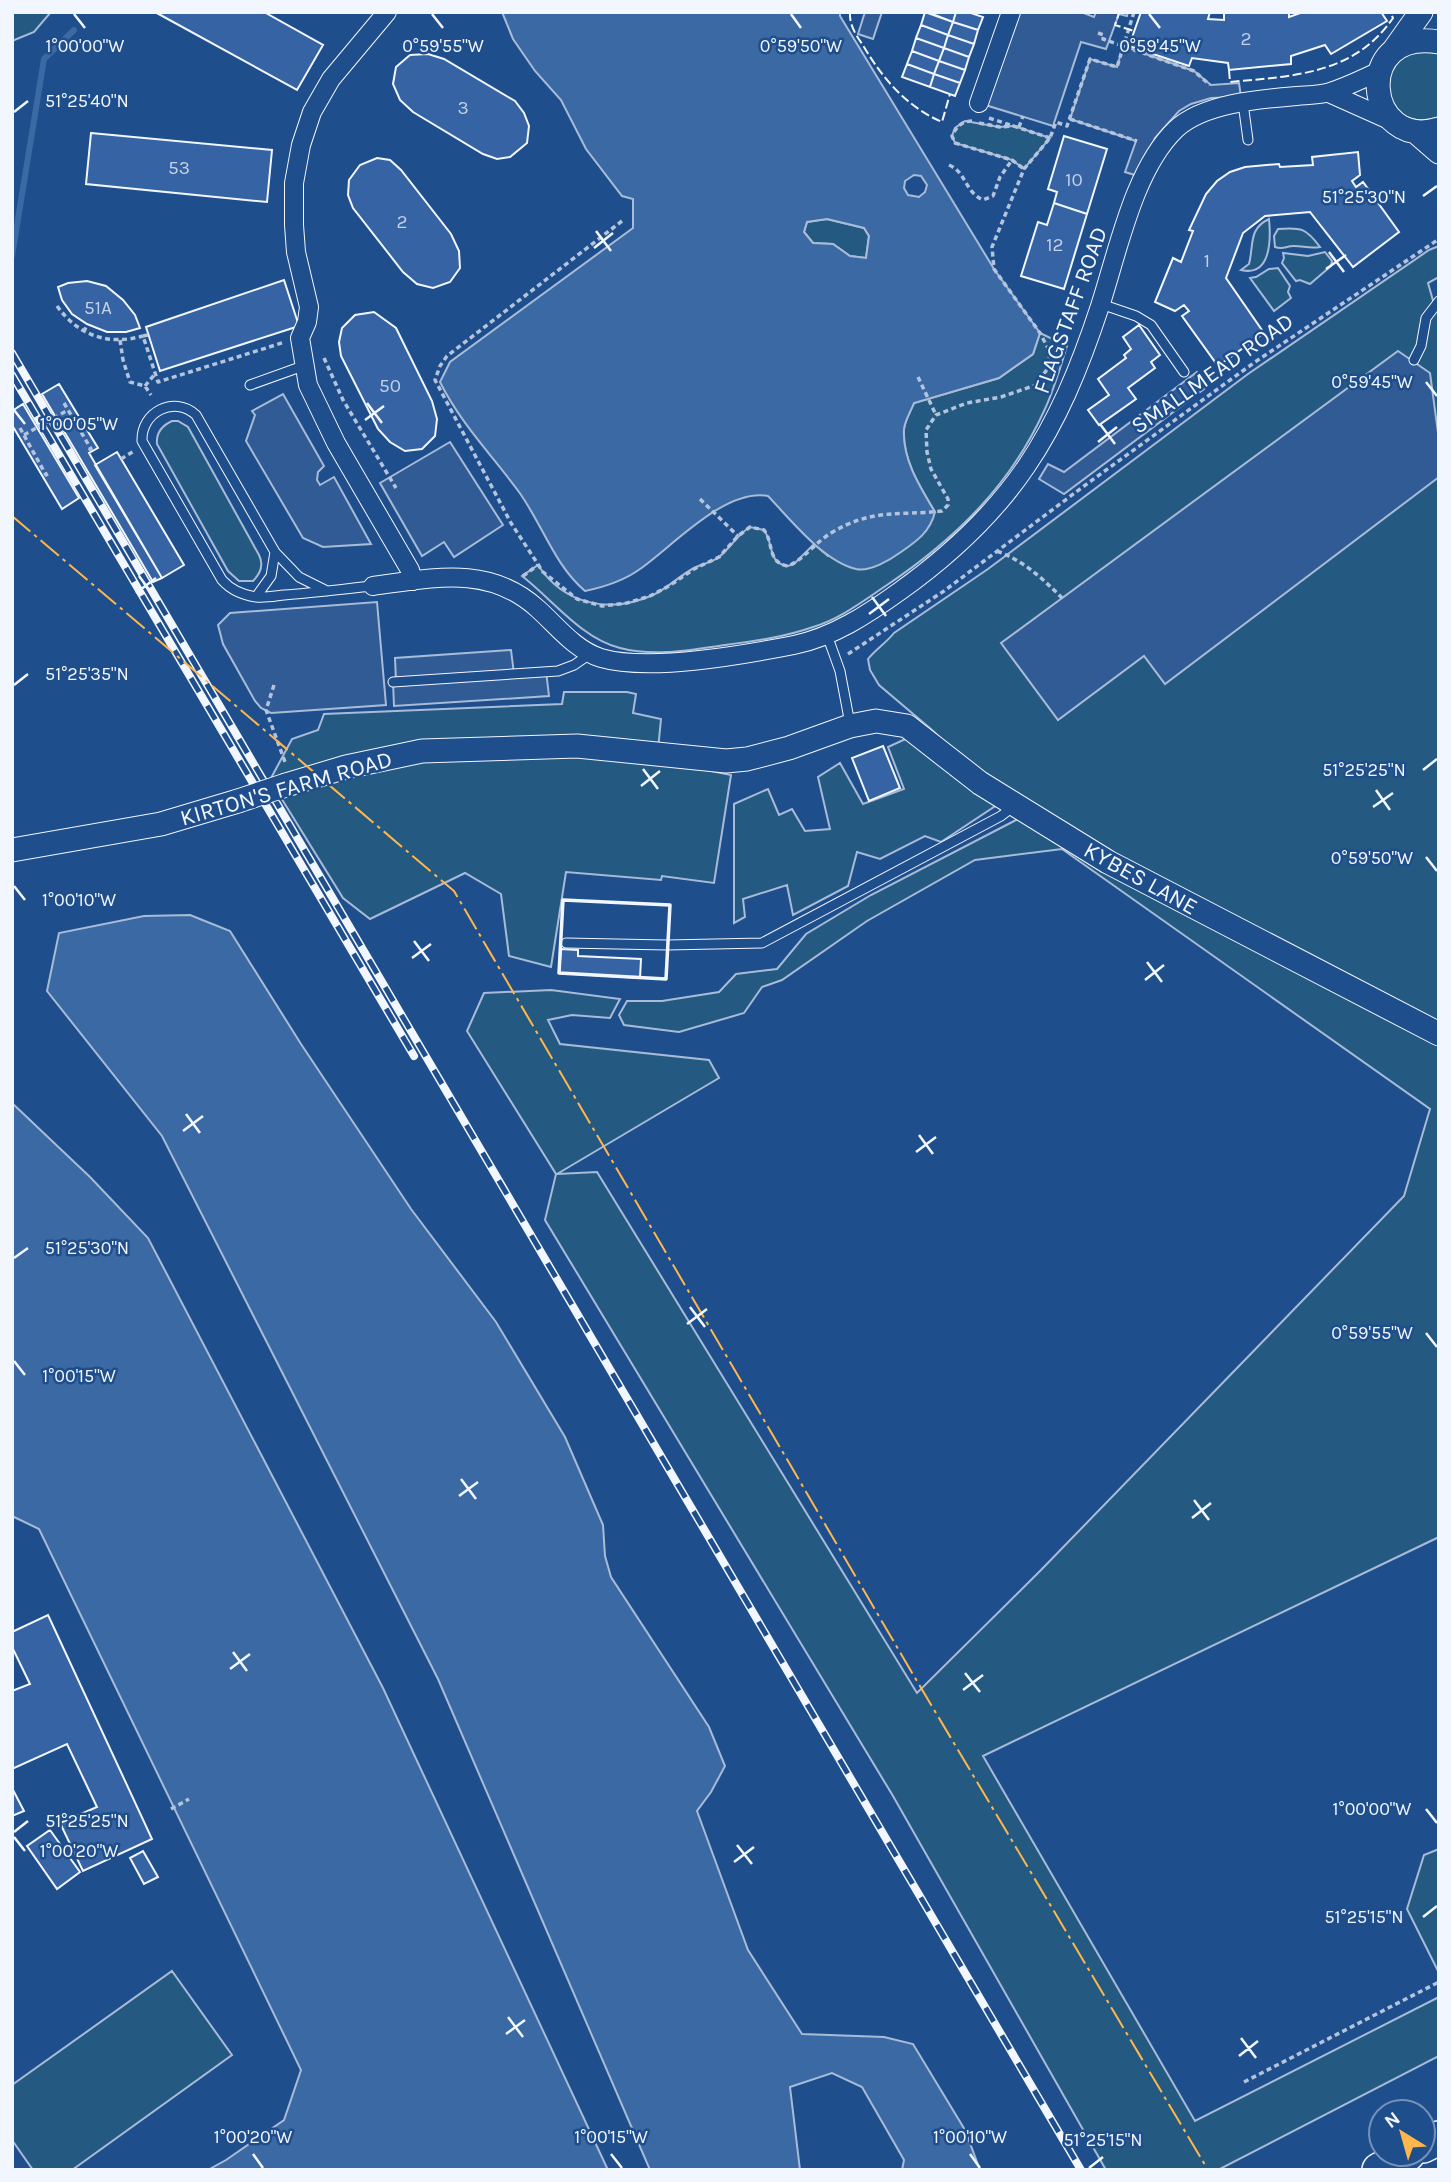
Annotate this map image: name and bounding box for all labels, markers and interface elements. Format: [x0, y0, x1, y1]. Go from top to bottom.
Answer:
house number: 2 [1240, 28, 1252, 50]
text: 1°00'00"W [46, 35, 124, 57]
text: 0°59'55"W [402, 35, 484, 57]
text: 0°59'50"W [760, 35, 842, 57]
text: 0°59'45"W [1119, 35, 1201, 57]
text: 51°25'40"N [45, 90, 129, 112]
house number: 3 [457, 97, 469, 119]
house number: 53 [168, 157, 190, 179]
house number: 10 [1065, 169, 1083, 191]
text: 51°25'30"N [1322, 186, 1406, 208]
house number: 2 [396, 211, 408, 233]
street label: FLAGSTAFF ROAD [1028, 223, 1113, 397]
house number: 12 [1046, 234, 1064, 256]
house number: 1 [1204, 250, 1210, 272]
house number: 51A [84, 297, 112, 319]
street label: SMALLMEAD ROAD [1126, 307, 1299, 439]
text: 0°59'45"W [1331, 371, 1413, 393]
house number: 50 [379, 375, 401, 397]
text: 1°00'05"W [40, 413, 118, 435]
text: 51°25'35"N [45, 663, 129, 685]
street label: KIRTON'S FARM ROAD [177, 745, 395, 832]
text: 51°25'25"N [1322, 759, 1406, 781]
street label: KYBES LANE [1079, 836, 1202, 921]
text: 0°59'50"W [1331, 847, 1413, 869]
text: 1°00'10"W [42, 889, 116, 911]
text: 51°25'30"N [45, 1237, 129, 1259]
text: 0°59'55"W [1331, 1322, 1413, 1344]
text: 1°00'15"W [42, 1365, 116, 1387]
text: 1°00'00"W [1333, 1798, 1411, 1820]
text: 51°25'25"N [45, 1810, 129, 1832]
text: 1°00'20"W [40, 1840, 118, 1862]
text: 51°25'15"N [1324, 1906, 1404, 1928]
north arrow [1367, 2098, 1437, 2168]
text: N [1380, 2107, 1404, 2133]
text: 1°00'20"W [214, 2126, 292, 2148]
text: 1°00'15"W [574, 2126, 648, 2148]
text: 1°00'10"W [933, 2126, 1007, 2148]
text: 51°25'15"N [1063, 2129, 1143, 2151]

